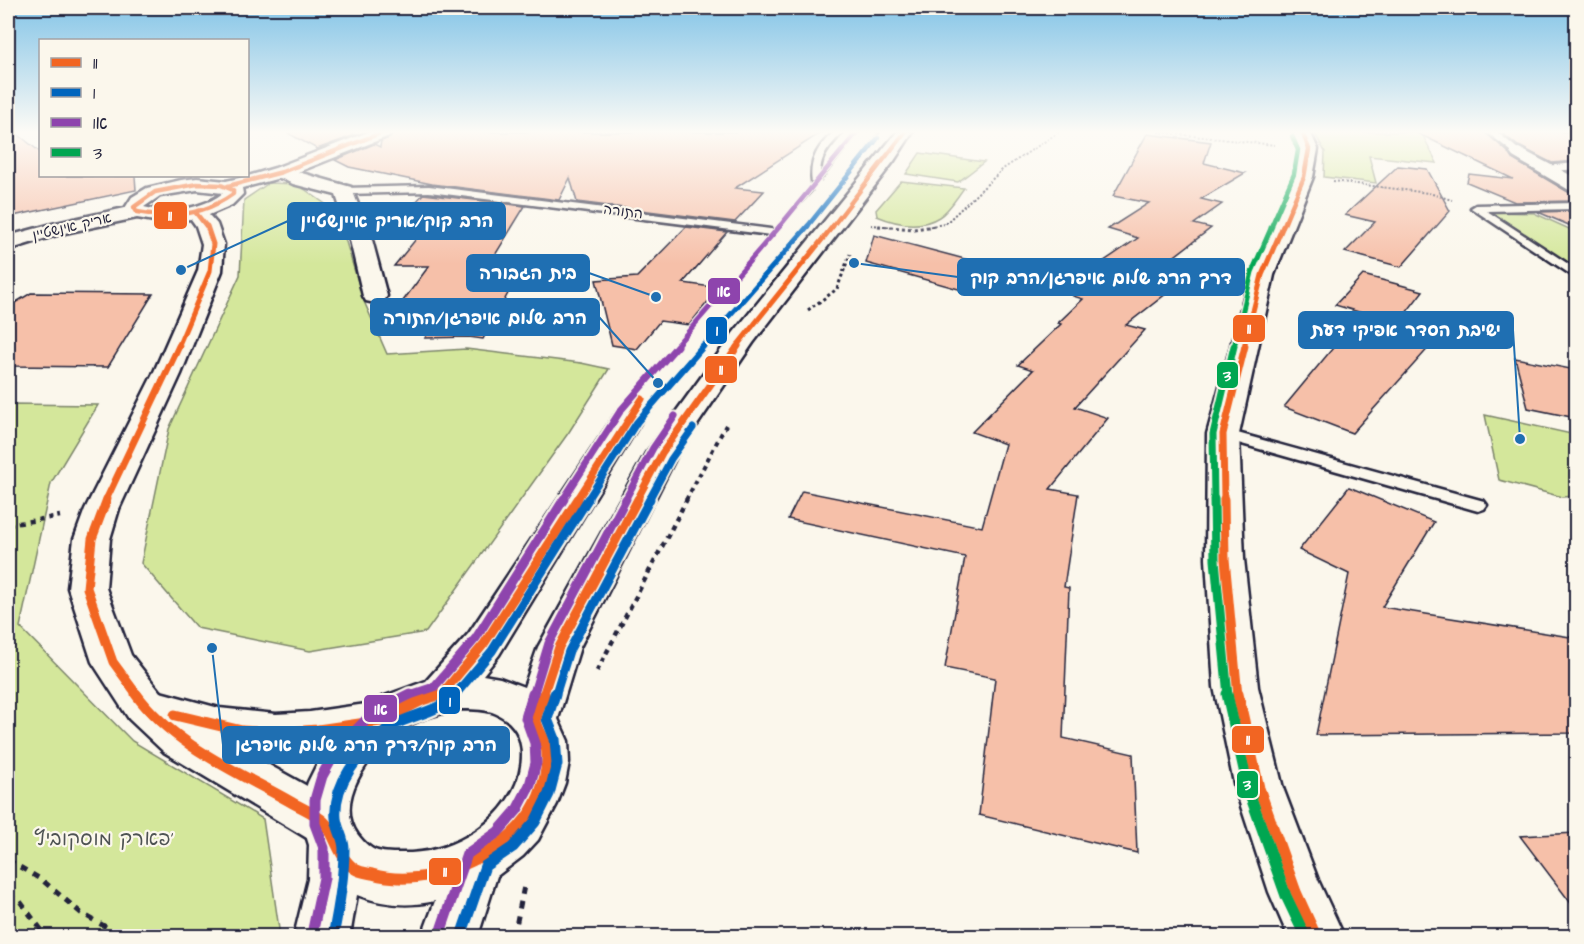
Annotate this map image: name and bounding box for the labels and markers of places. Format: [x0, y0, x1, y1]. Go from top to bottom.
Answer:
callout: הרב קוק/אריק איינשטיין [288, 203, 505, 239]
callout: בית הגבורה [467, 255, 589, 291]
callout: דרך הרב שלום איפרגן/הרב קוק [958, 259, 1244, 295]
callout: הרב שלום איפרגן/התורה [371, 299, 599, 335]
callout: ישיבת הסדר אפיקי דעת [1299, 312, 1513, 348]
callout: הרב קוק/דרך הרב שלום איפרגן [223, 727, 509, 763]

